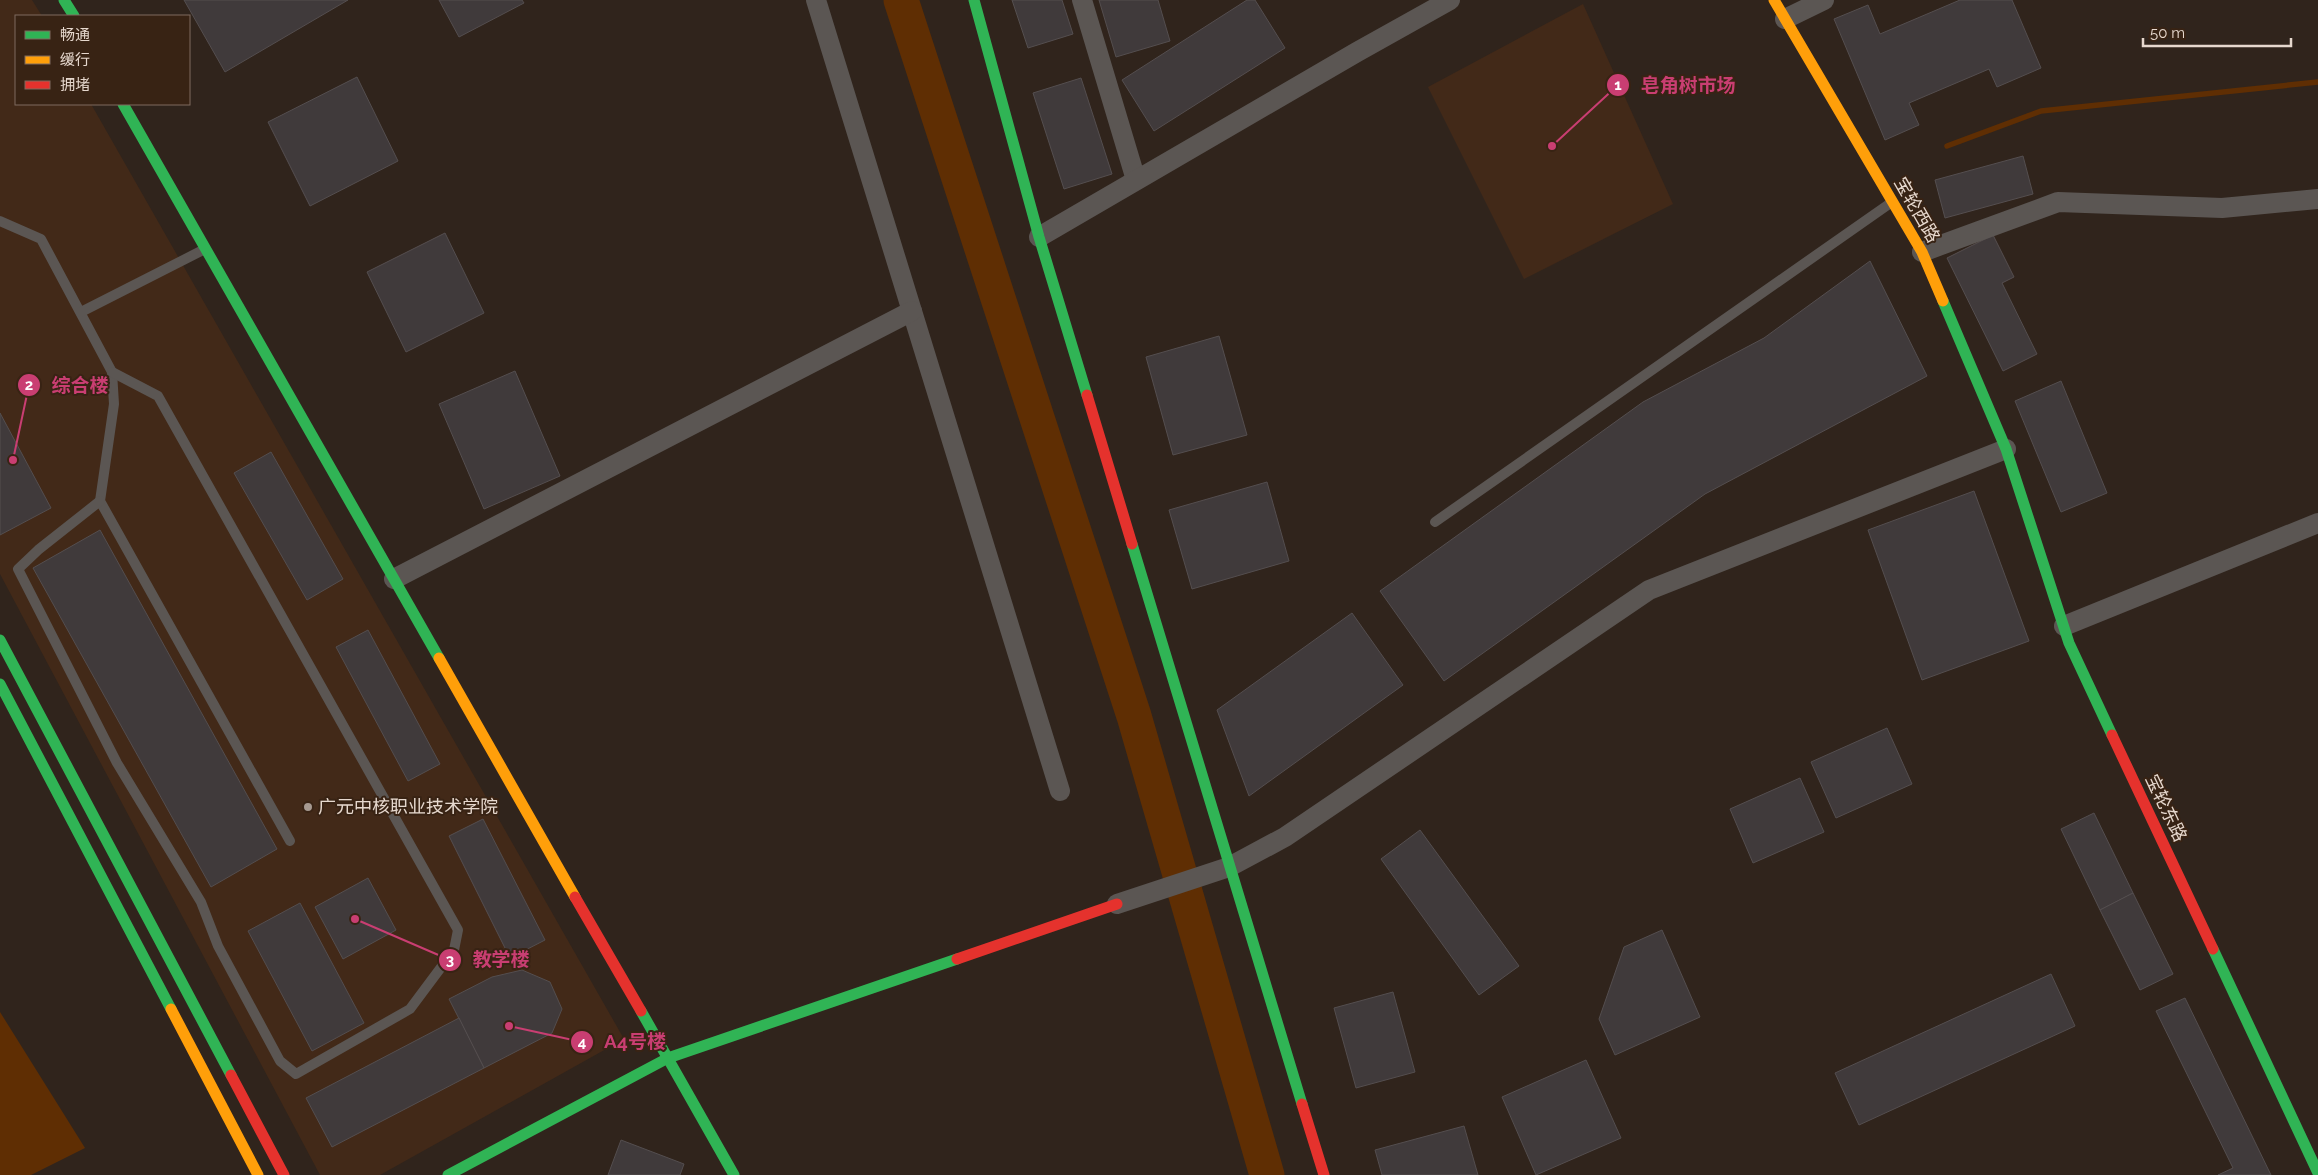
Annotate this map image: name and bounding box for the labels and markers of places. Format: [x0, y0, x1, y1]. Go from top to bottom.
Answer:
callout: 皂角树市场 [1605, 68, 1745, 102]
callout: 综合楼 [16, 368, 118, 402]
place label: 广元中核职业技术学院 [318, 796, 498, 817]
marker: 广元中核职业技术学院 [302, 801, 314, 813]
callout: 教学楼 [438, 943, 540, 977]
callout: A4号楼 [569, 1025, 676, 1059]

